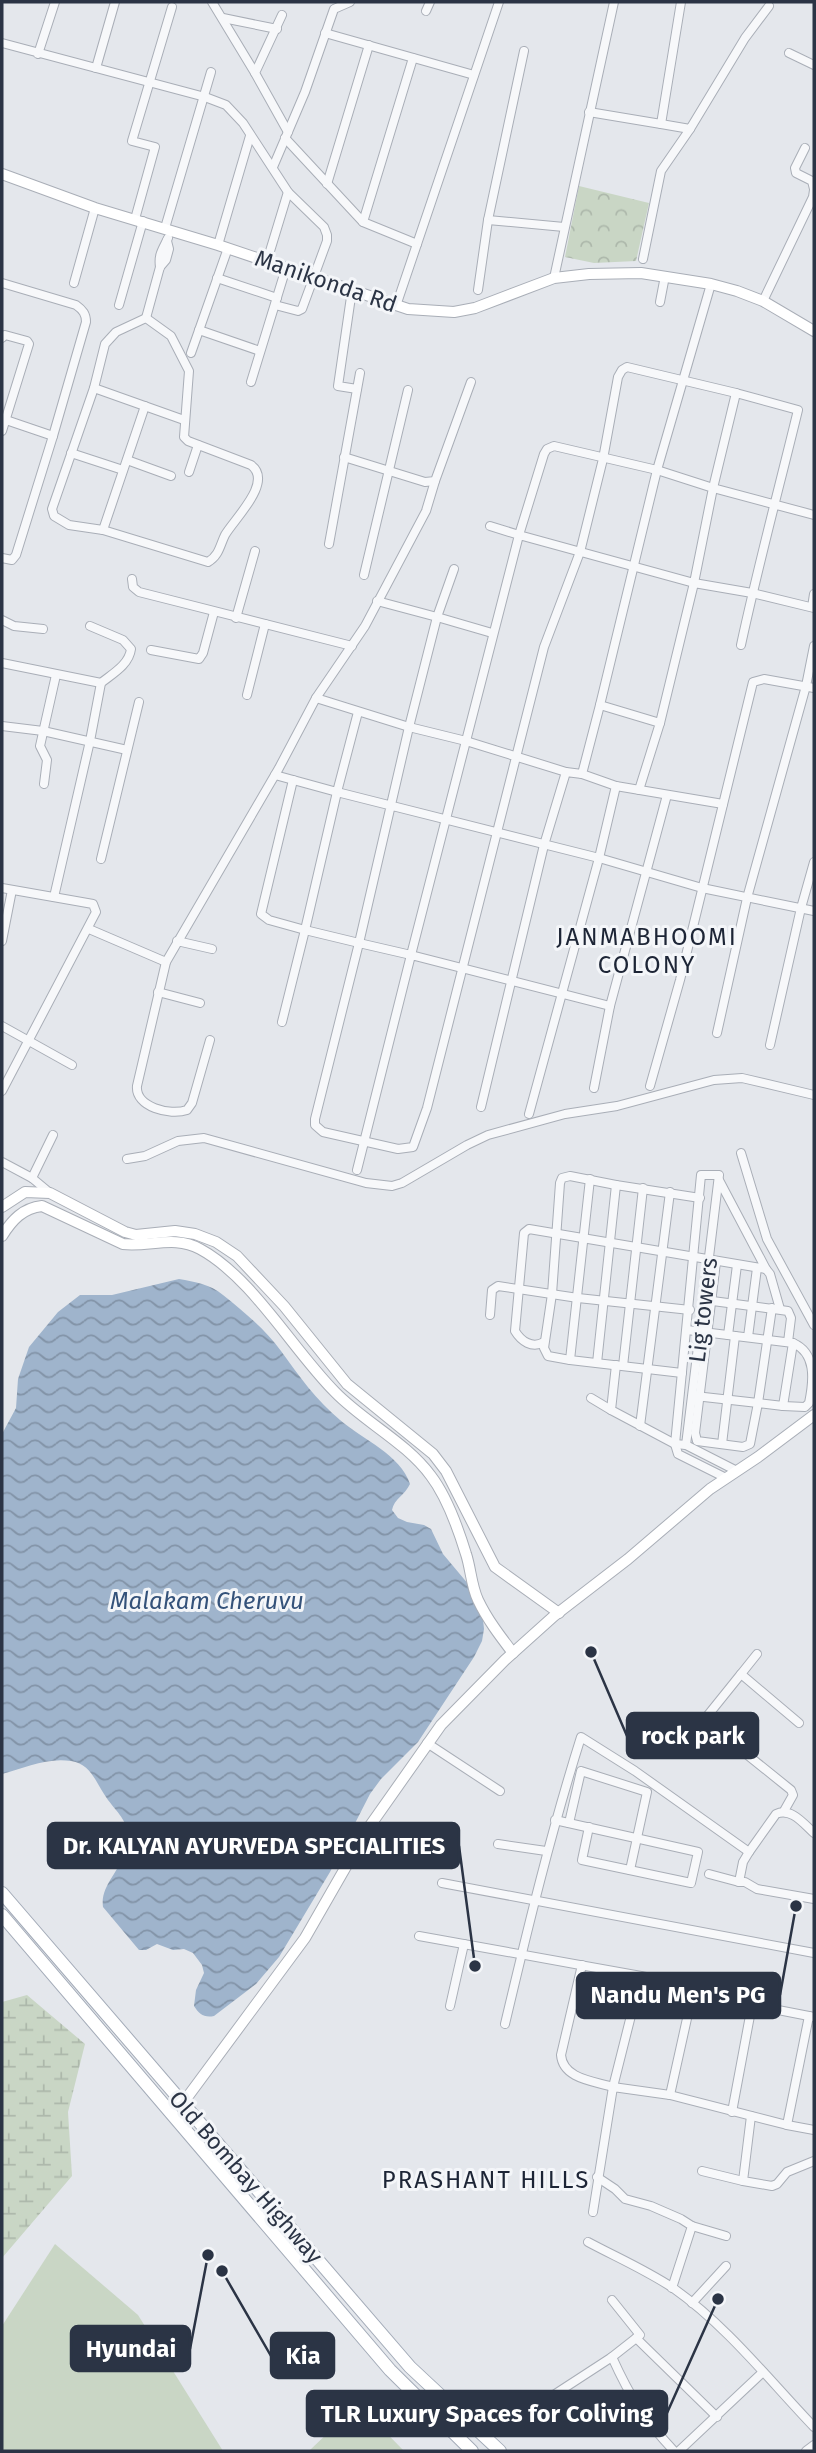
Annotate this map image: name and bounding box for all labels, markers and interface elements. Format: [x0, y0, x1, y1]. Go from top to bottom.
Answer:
street label: Manikonda Rd [251, 244, 401, 318]
district label: JANMABHOOMI COLONY [556, 923, 738, 979]
street label: Lig towers [683, 1256, 723, 1364]
water label: Malakam Cheruvu [110, 1587, 304, 1615]
callout: rock park [627, 1713, 758, 1758]
text: rock park [641, 1722, 745, 1750]
callout: Dr. KALYAN AYURVEDA SPECIALITIES [48, 1823, 459, 1868]
text: Dr. KALYAN AYURVEDA SPECIALITIES [63, 1832, 446, 1860]
callout: Nandu Men's PG [577, 1973, 780, 2018]
text: Nandu Men's PG [590, 1981, 766, 2009]
street label: Old Bombay Highway [163, 2085, 329, 2270]
district label: PRASHANT HILLS [382, 2166, 590, 2194]
callout: Hyundai [71, 2326, 190, 2371]
callout: Kia [271, 2333, 334, 2378]
text: Hyundai [86, 2335, 176, 2363]
text: Kia [285, 2342, 321, 2370]
callout: TLR Luxury Spaces for Coliving [307, 2391, 667, 2436]
text: TLR Luxury Spaces for Coliving [321, 2400, 654, 2428]

